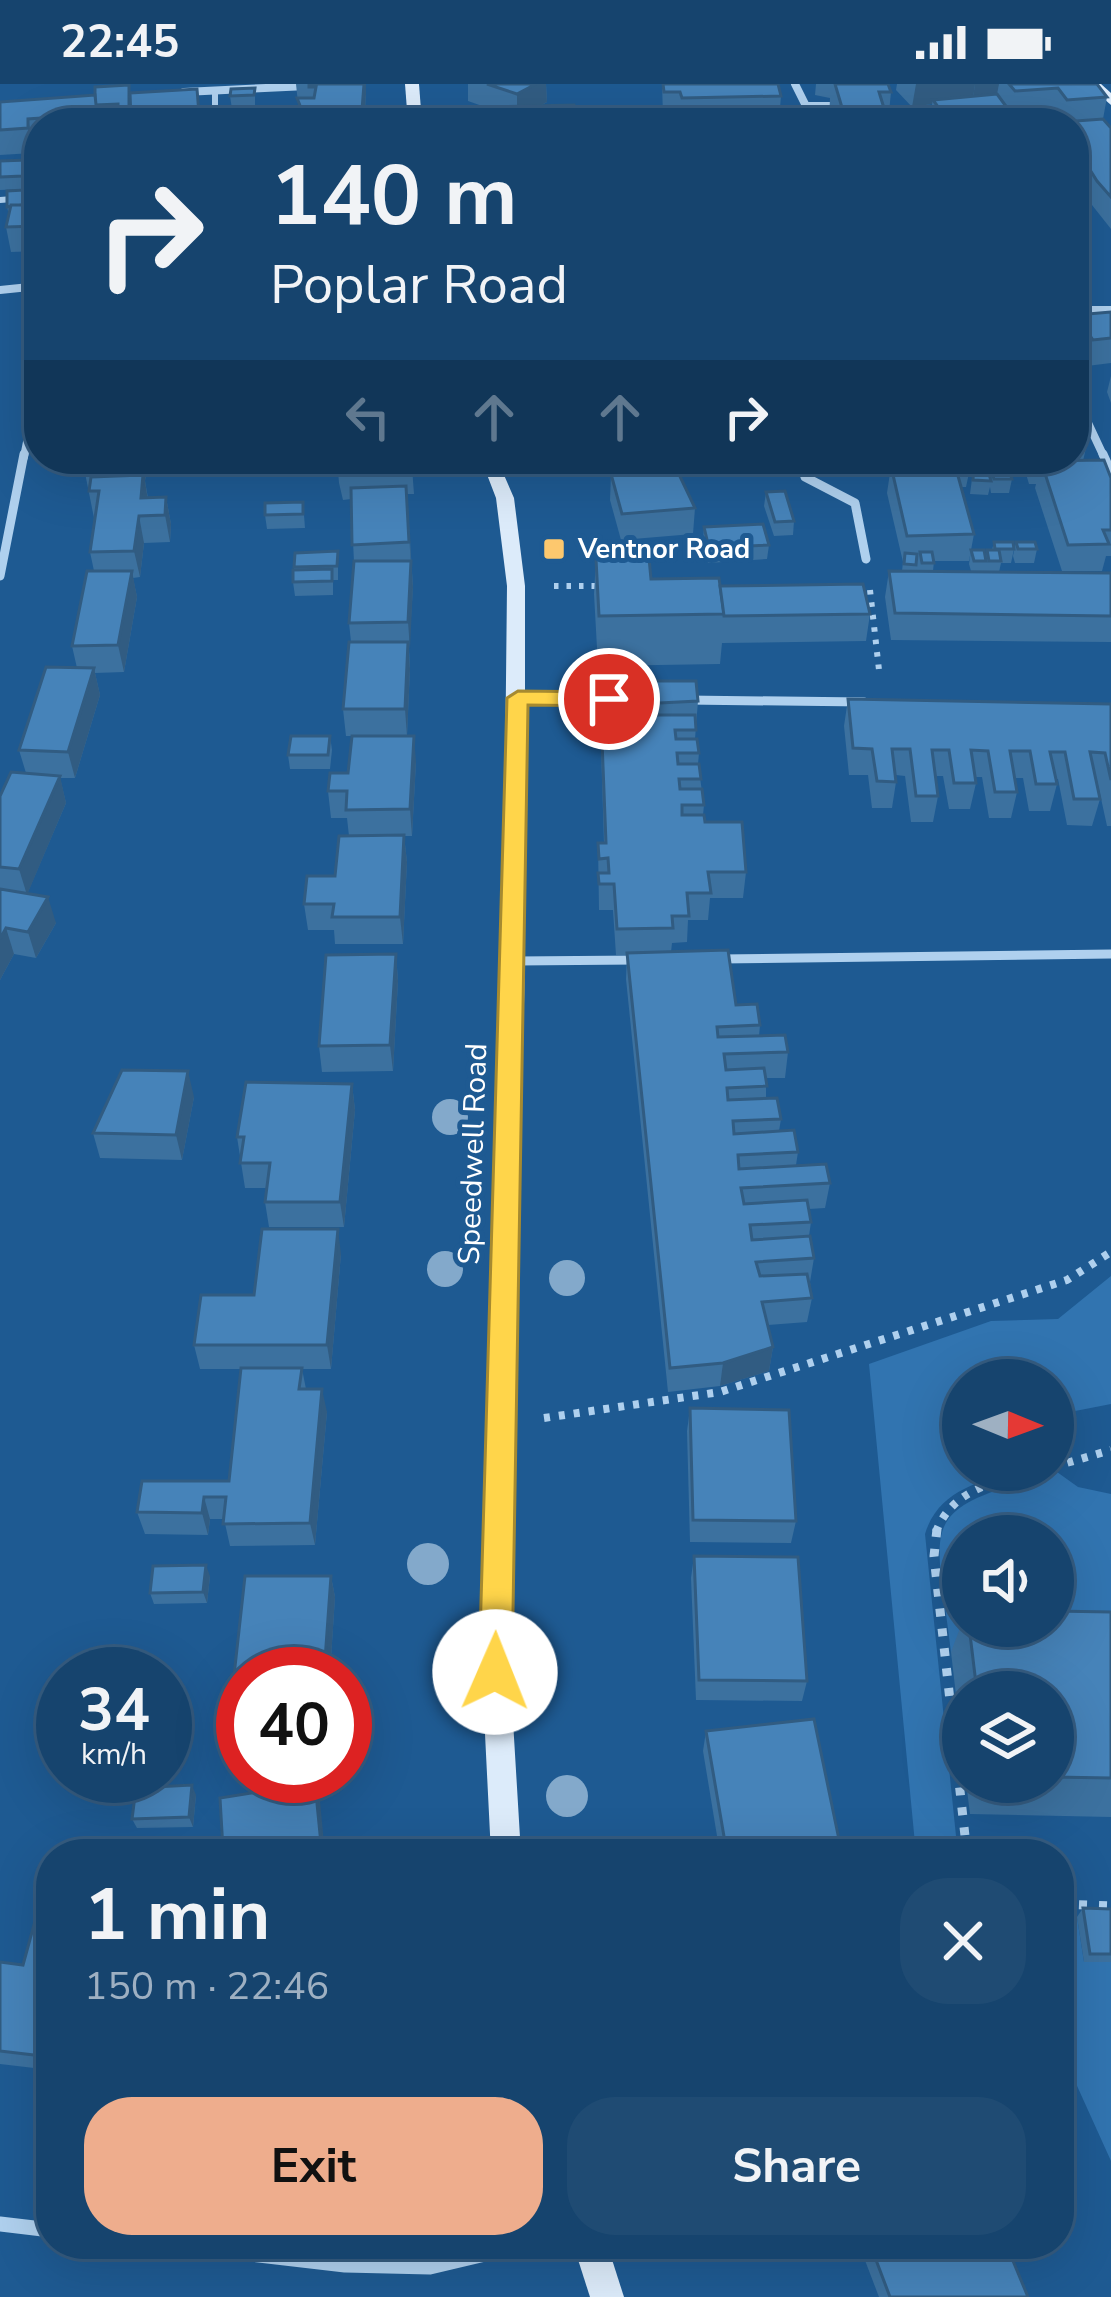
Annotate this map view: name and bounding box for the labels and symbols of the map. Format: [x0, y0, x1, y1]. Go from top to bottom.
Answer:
place label: Ventnor Road [577, 531, 750, 568]
marker: Ventnor Road [541, 536, 567, 562]
pin [558, 648, 660, 750]
street label: Speedwell Road [449, 1043, 497, 1265]
north arrow [942, 1359, 1074, 1491]
position arrow [432, 1609, 558, 1735]
speed limit sign: 40 [216, 1647, 372, 1803]

